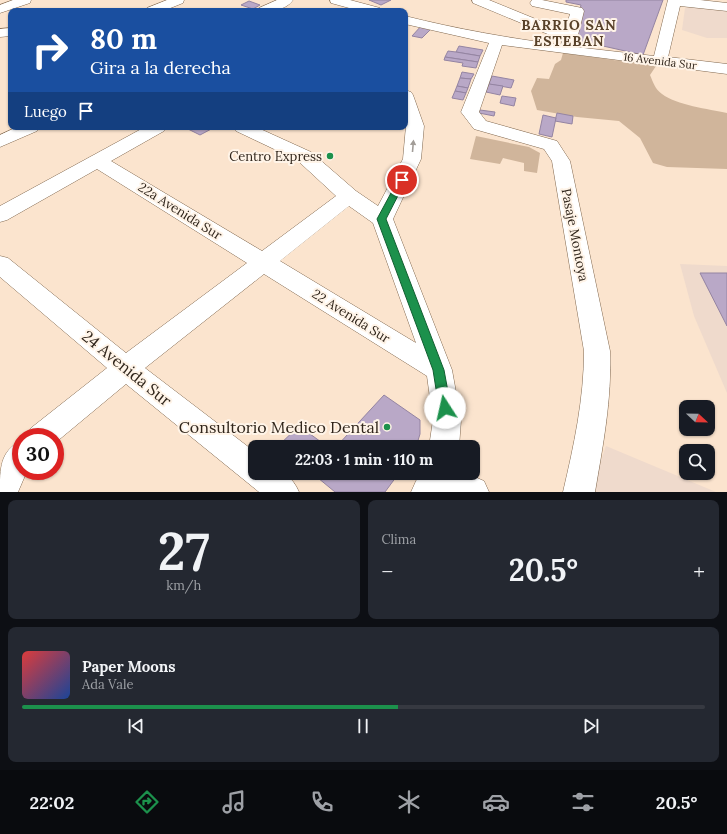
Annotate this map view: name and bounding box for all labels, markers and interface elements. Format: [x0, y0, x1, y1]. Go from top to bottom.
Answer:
district label: BARRIO SAN ESTEBAN [521, 16, 617, 50]
text: 80 m [90, 21, 157, 57]
icon: right [24, 24, 76, 76]
street label: 16 Avenida Sur [623, 50, 698, 72]
text: Gira a la derecha [90, 56, 231, 79]
icon: arrive [75, 100, 97, 122]
text: Luego [24, 102, 67, 121]
one-way arrow [410, 140, 417, 152]
place label: Centro Express [229, 148, 322, 165]
marker: Centro Express [325, 151, 335, 161]
pin [385, 163, 419, 197]
icon: arrive [391, 169, 413, 191]
street label: 22a Avenida Sur [135, 178, 225, 244]
street label: Pasaje Montoya [558, 187, 592, 283]
street label: 22 Avenida Sur [309, 285, 394, 347]
street label: 24 Avenida Sur [78, 326, 176, 410]
position arrow [424, 387, 466, 429]
north arrow [679, 400, 715, 436]
map controls [679, 400, 715, 480]
place label: Consultorio Medico Dental [179, 417, 379, 437]
marker: Consultorio Medico Dental [382, 422, 392, 432]
speed limit sign: 30 [12, 428, 64, 480]
button: search [679, 444, 715, 480]
text: 22:03 · 1 min · 110 m [295, 450, 433, 469]
text: 27 [158, 518, 210, 584]
text: Clima [382, 531, 416, 548]
text: 20.5° [509, 551, 578, 589]
text: − [382, 557, 393, 585]
text: + [693, 557, 705, 585]
text: km/h [166, 577, 201, 594]
text: Paper Moons [82, 657, 176, 676]
text: Ada Vale [82, 676, 134, 693]
icon: previous [125, 715, 147, 737]
icon: pause [352, 715, 374, 737]
icon: next [580, 715, 602, 737]
icon: directions [133, 788, 161, 816]
icon: music [220, 788, 248, 816]
icon: phone [308, 788, 336, 816]
icon: climate [395, 788, 423, 816]
icon: car [482, 788, 510, 816]
icon: filters [569, 788, 597, 816]
text: 22:02 [30, 791, 74, 814]
text: 20.5° [656, 791, 697, 814]

